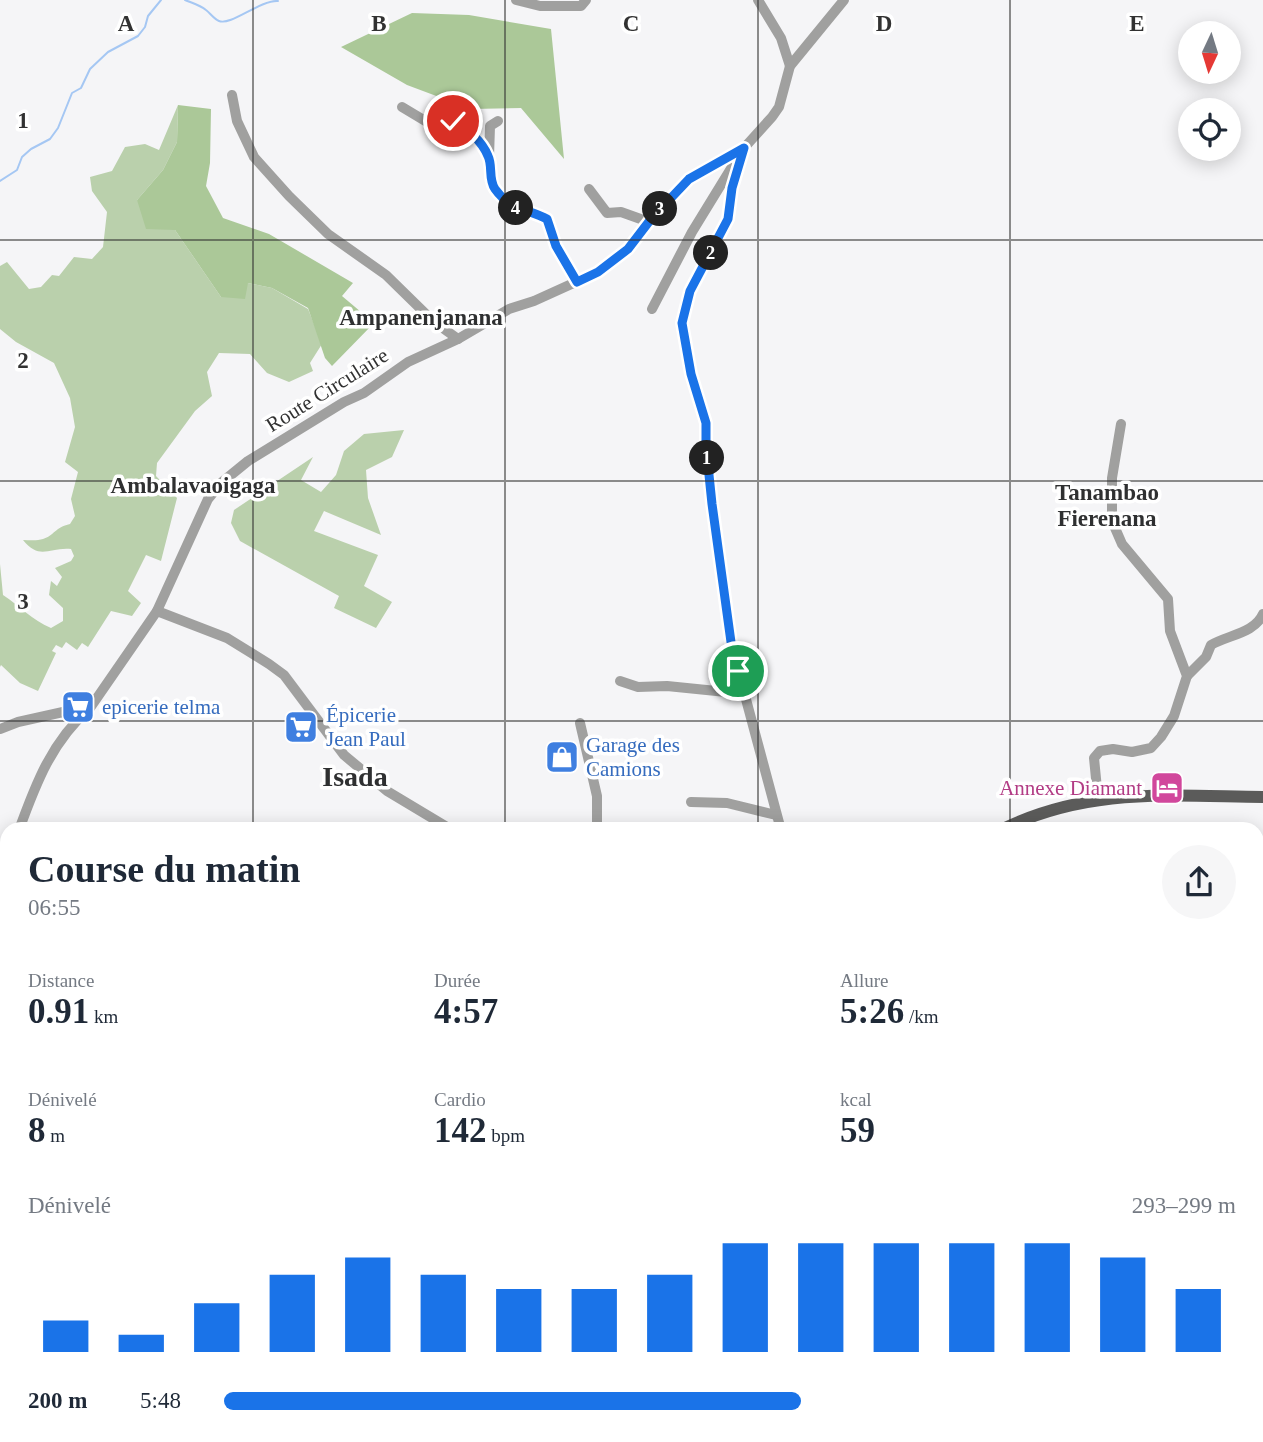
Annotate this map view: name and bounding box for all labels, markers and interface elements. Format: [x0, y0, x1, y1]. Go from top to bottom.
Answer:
text: A [118, 11, 135, 36]
text: B [371, 11, 387, 36]
text: C [623, 11, 639, 36]
text: D [876, 11, 892, 36]
text: E [1129, 11, 1145, 36]
north arrow [1178, 21, 1241, 84]
map controls [1178, 21, 1241, 161]
pin [423, 91, 483, 151]
button: locate [1178, 98, 1241, 161]
icon: check [434, 102, 472, 140]
text: 1 [17, 108, 29, 133]
pin: 4 [498, 190, 534, 226]
pin: 3 [642, 192, 678, 227]
text: 4 [511, 197, 520, 218]
text: 3 [655, 198, 664, 219]
pin: 2 [694, 236, 728, 270]
text: 2 [706, 242, 715, 263]
district label: Ampanenjanana [339, 305, 503, 330]
street label: Route Circulaire [262, 343, 392, 437]
text: 2 [17, 348, 29, 373]
pin: 1 [690, 440, 724, 476]
text: 1 [702, 447, 711, 468]
district label: Ambalavaoigaga [111, 473, 276, 498]
district label: Tanambao Fierenana [1055, 480, 1159, 531]
text: 3 [17, 589, 29, 614]
pin [708, 641, 768, 701]
icon: arrive [719, 652, 757, 690]
supermarket icon: epicerie telma [59, 688, 97, 726]
place label: epicerie telma [102, 695, 221, 719]
place label: Épicerie Jean Paul [326, 703, 406, 751]
supermarket icon: Épicerie Jean Paul [282, 708, 320, 746]
place label: Garage des Camions [586, 733, 680, 781]
shop icon: Garage des Camions [543, 738, 581, 776]
district label: Isada [322, 761, 388, 792]
hotel icon: Annexe Diamant [1148, 769, 1186, 807]
place label: Annexe Diamant [999, 776, 1142, 800]
button: share [1162, 845, 1236, 919]
text: Course du matin [28, 848, 300, 890]
text: 06:55 [28, 895, 80, 920]
text: Distance [28, 970, 94, 991]
text: Durée [434, 970, 480, 991]
text: Allure [840, 970, 889, 991]
text: 0.91 [28, 992, 89, 1031]
text: 4:57 [434, 992, 498, 1031]
text: 5:26 [840, 992, 904, 1031]
text: km [89, 1006, 118, 1027]
text: /km [904, 1006, 938, 1027]
text: Dénivelé [28, 1089, 97, 1110]
text: Cardio [434, 1089, 486, 1110]
text: kcal [840, 1089, 872, 1110]
text: 8 [28, 1111, 46, 1150]
text: 142 [434, 1111, 487, 1150]
text: 59 [840, 1111, 875, 1150]
text: m [46, 1125, 65, 1146]
text: bpm [487, 1125, 525, 1146]
text: Dénivelé [28, 1193, 111, 1218]
text: 293–299 m [1132, 1193, 1236, 1218]
text: 200 m [28, 1388, 87, 1413]
text: 5:48 [140, 1388, 181, 1413]

